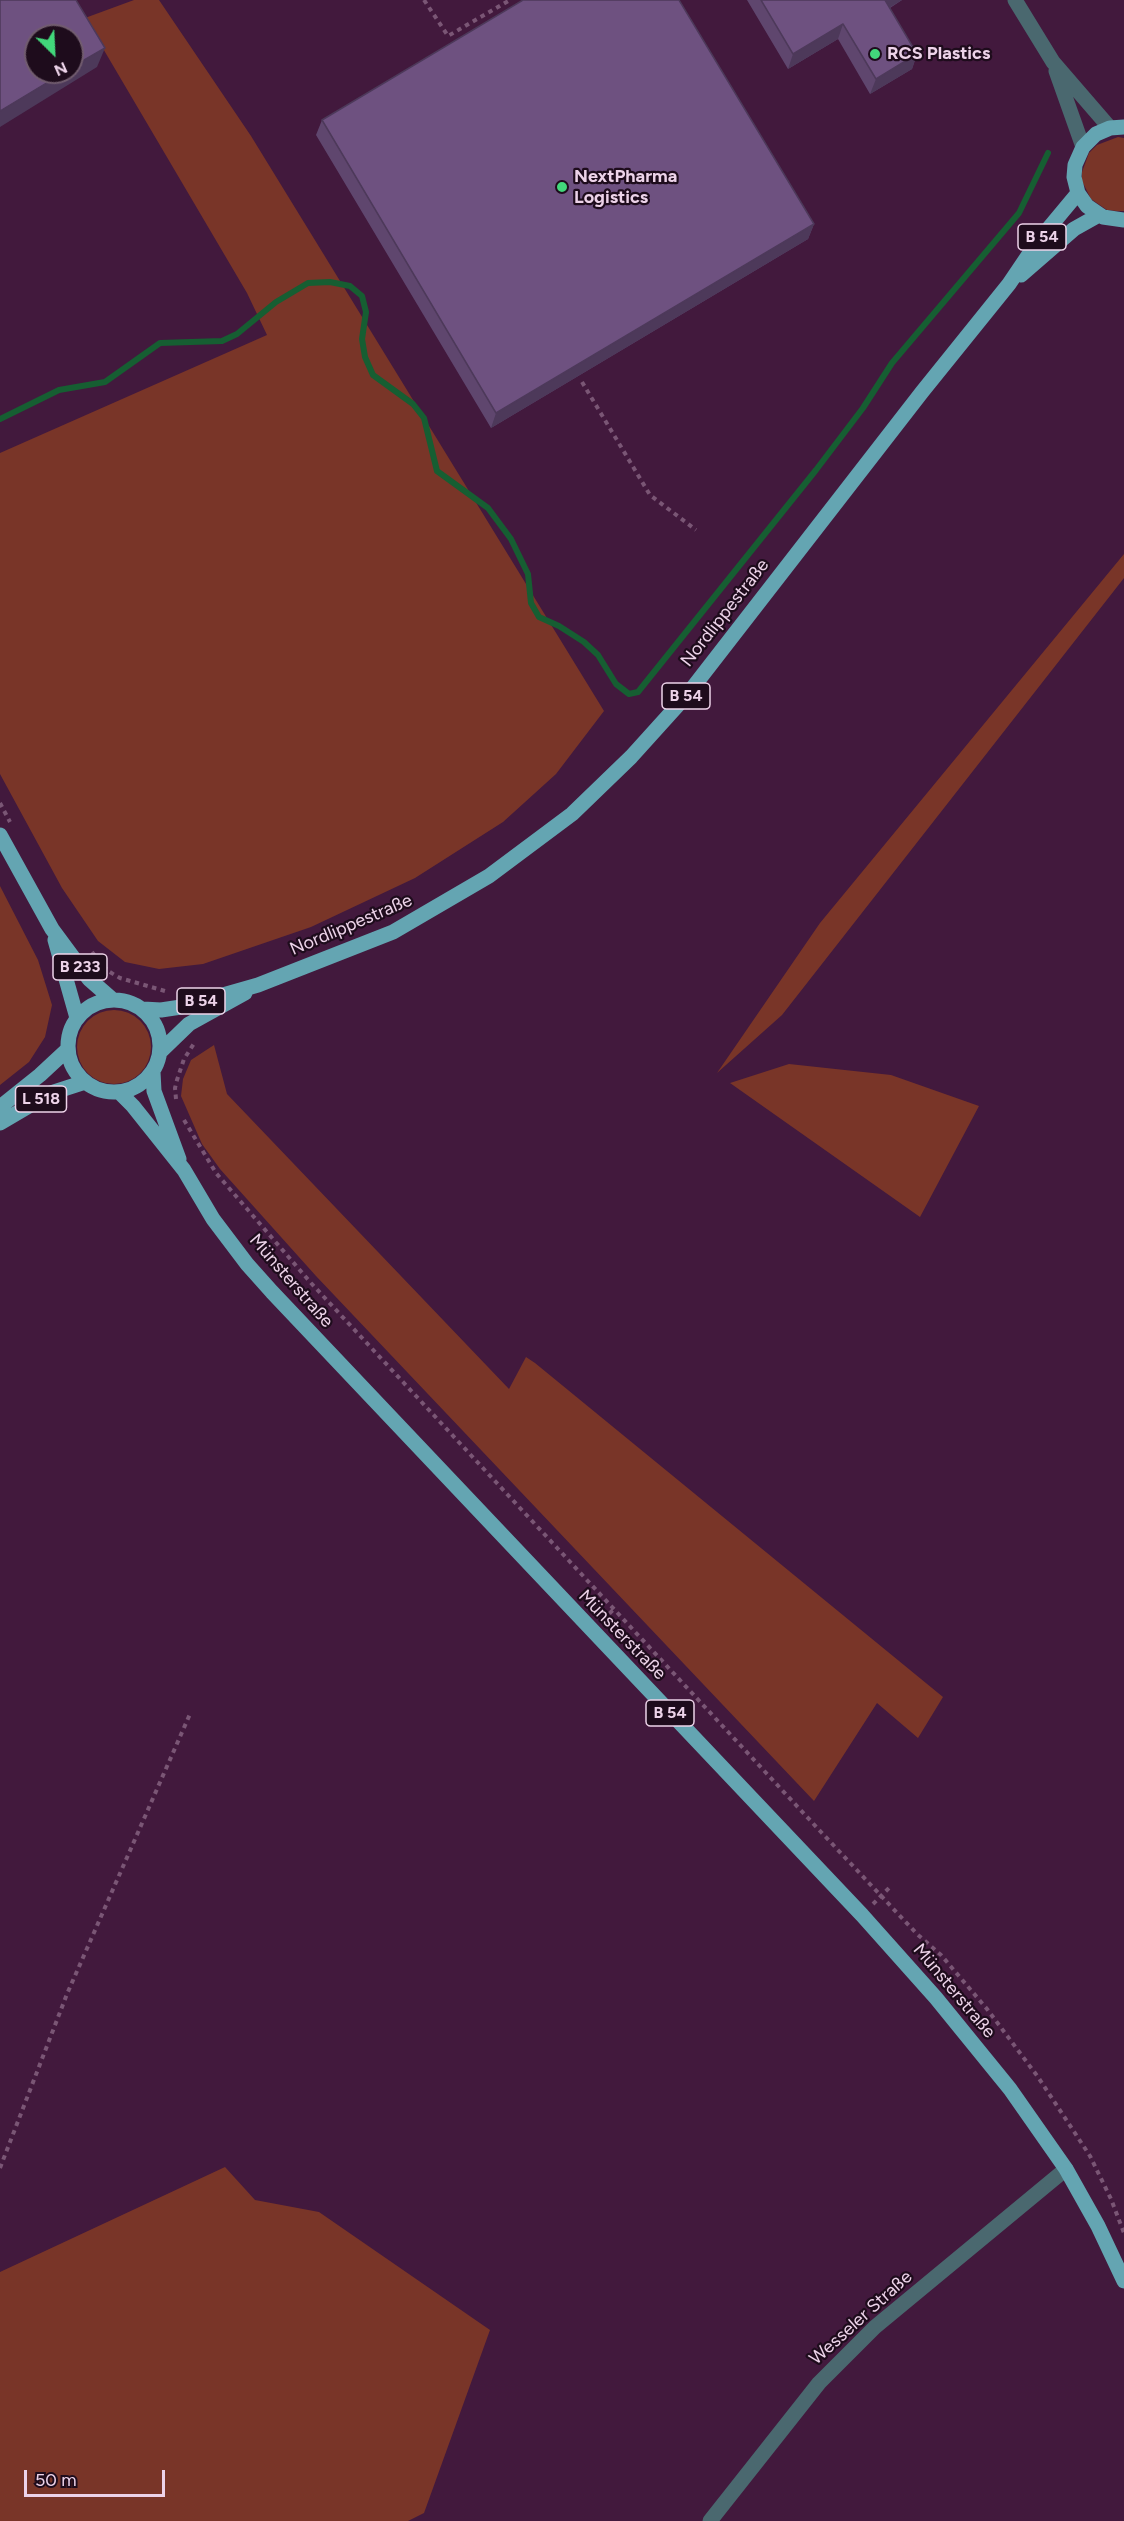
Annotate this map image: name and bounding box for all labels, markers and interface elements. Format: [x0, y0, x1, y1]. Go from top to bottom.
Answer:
north arrow [24, 24, 84, 84]
place label: RCS Plastics [887, 43, 990, 65]
marker: RCS Plastics [868, 47, 882, 61]
text: N [51, 58, 70, 80]
place label: NextPharma Logistics [574, 166, 677, 208]
marker: NextPharma Logistics [555, 180, 569, 194]
road number: B 54 [1018, 224, 1066, 250]
street label: Nordlippestraße [676, 555, 774, 671]
road number: B 54 [662, 683, 710, 709]
street label: Nordlippestraße [287, 890, 415, 960]
road number: B 233 [53, 954, 107, 980]
road number: B 54 [177, 988, 225, 1014]
road number: L 518 [15, 1086, 66, 1112]
street label: Münsterstraße [245, 1230, 337, 1332]
street label: Münsterstraße [574, 1585, 670, 1685]
road number: B 54 [646, 1700, 694, 1726]
street label: Münsterstraße [908, 1939, 1000, 2043]
street label: Wesseler Straße [805, 2266, 917, 2370]
scale bar [27, 2458, 168, 2496]
text: 50 m [35, 2469, 77, 2491]

